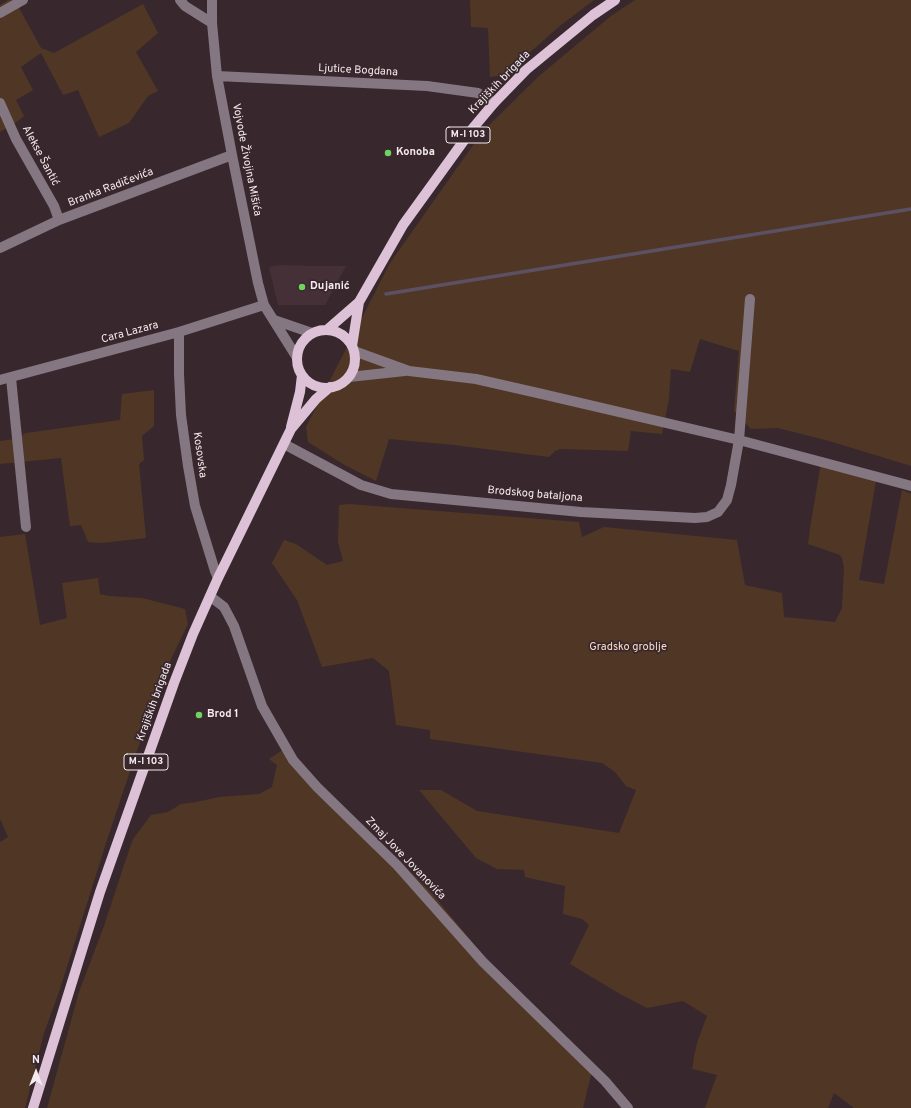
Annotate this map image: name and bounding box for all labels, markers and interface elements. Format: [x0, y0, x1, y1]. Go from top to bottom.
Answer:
street label: Krajiških brigada [466, 49, 534, 117]
street label: Ljutice Bogdana [318, 62, 398, 80]
street label: Vojvode Živojina Mišića [229, 103, 263, 217]
street label: Alekse Šantić [19, 124, 61, 188]
road number: M-I 103 [446, 127, 490, 143]
place label: Konoba [396, 146, 435, 160]
marker: Konoba [383, 148, 393, 158]
street label: Branka Radičevića [66, 166, 156, 210]
place label: Dujanić [310, 280, 350, 294]
marker: Dujanić [297, 282, 307, 292]
street label: Cara Lazara [100, 319, 160, 347]
street label: Kosovska [189, 431, 209, 479]
street label: Brodskog bataljona [487, 484, 583, 506]
park label: Gradsko groblje [589, 641, 667, 655]
street label: Krajiških brigada [135, 661, 175, 743]
place label: Brod 1 [207, 708, 239, 722]
marker: Brod 1 [194, 710, 204, 720]
road number: M-I 103 [124, 754, 168, 770]
street label: Zmaj Jove Jovanovića [362, 815, 448, 903]
north arrow [16, 1052, 56, 1092]
text: N [32, 1053, 40, 1067]

